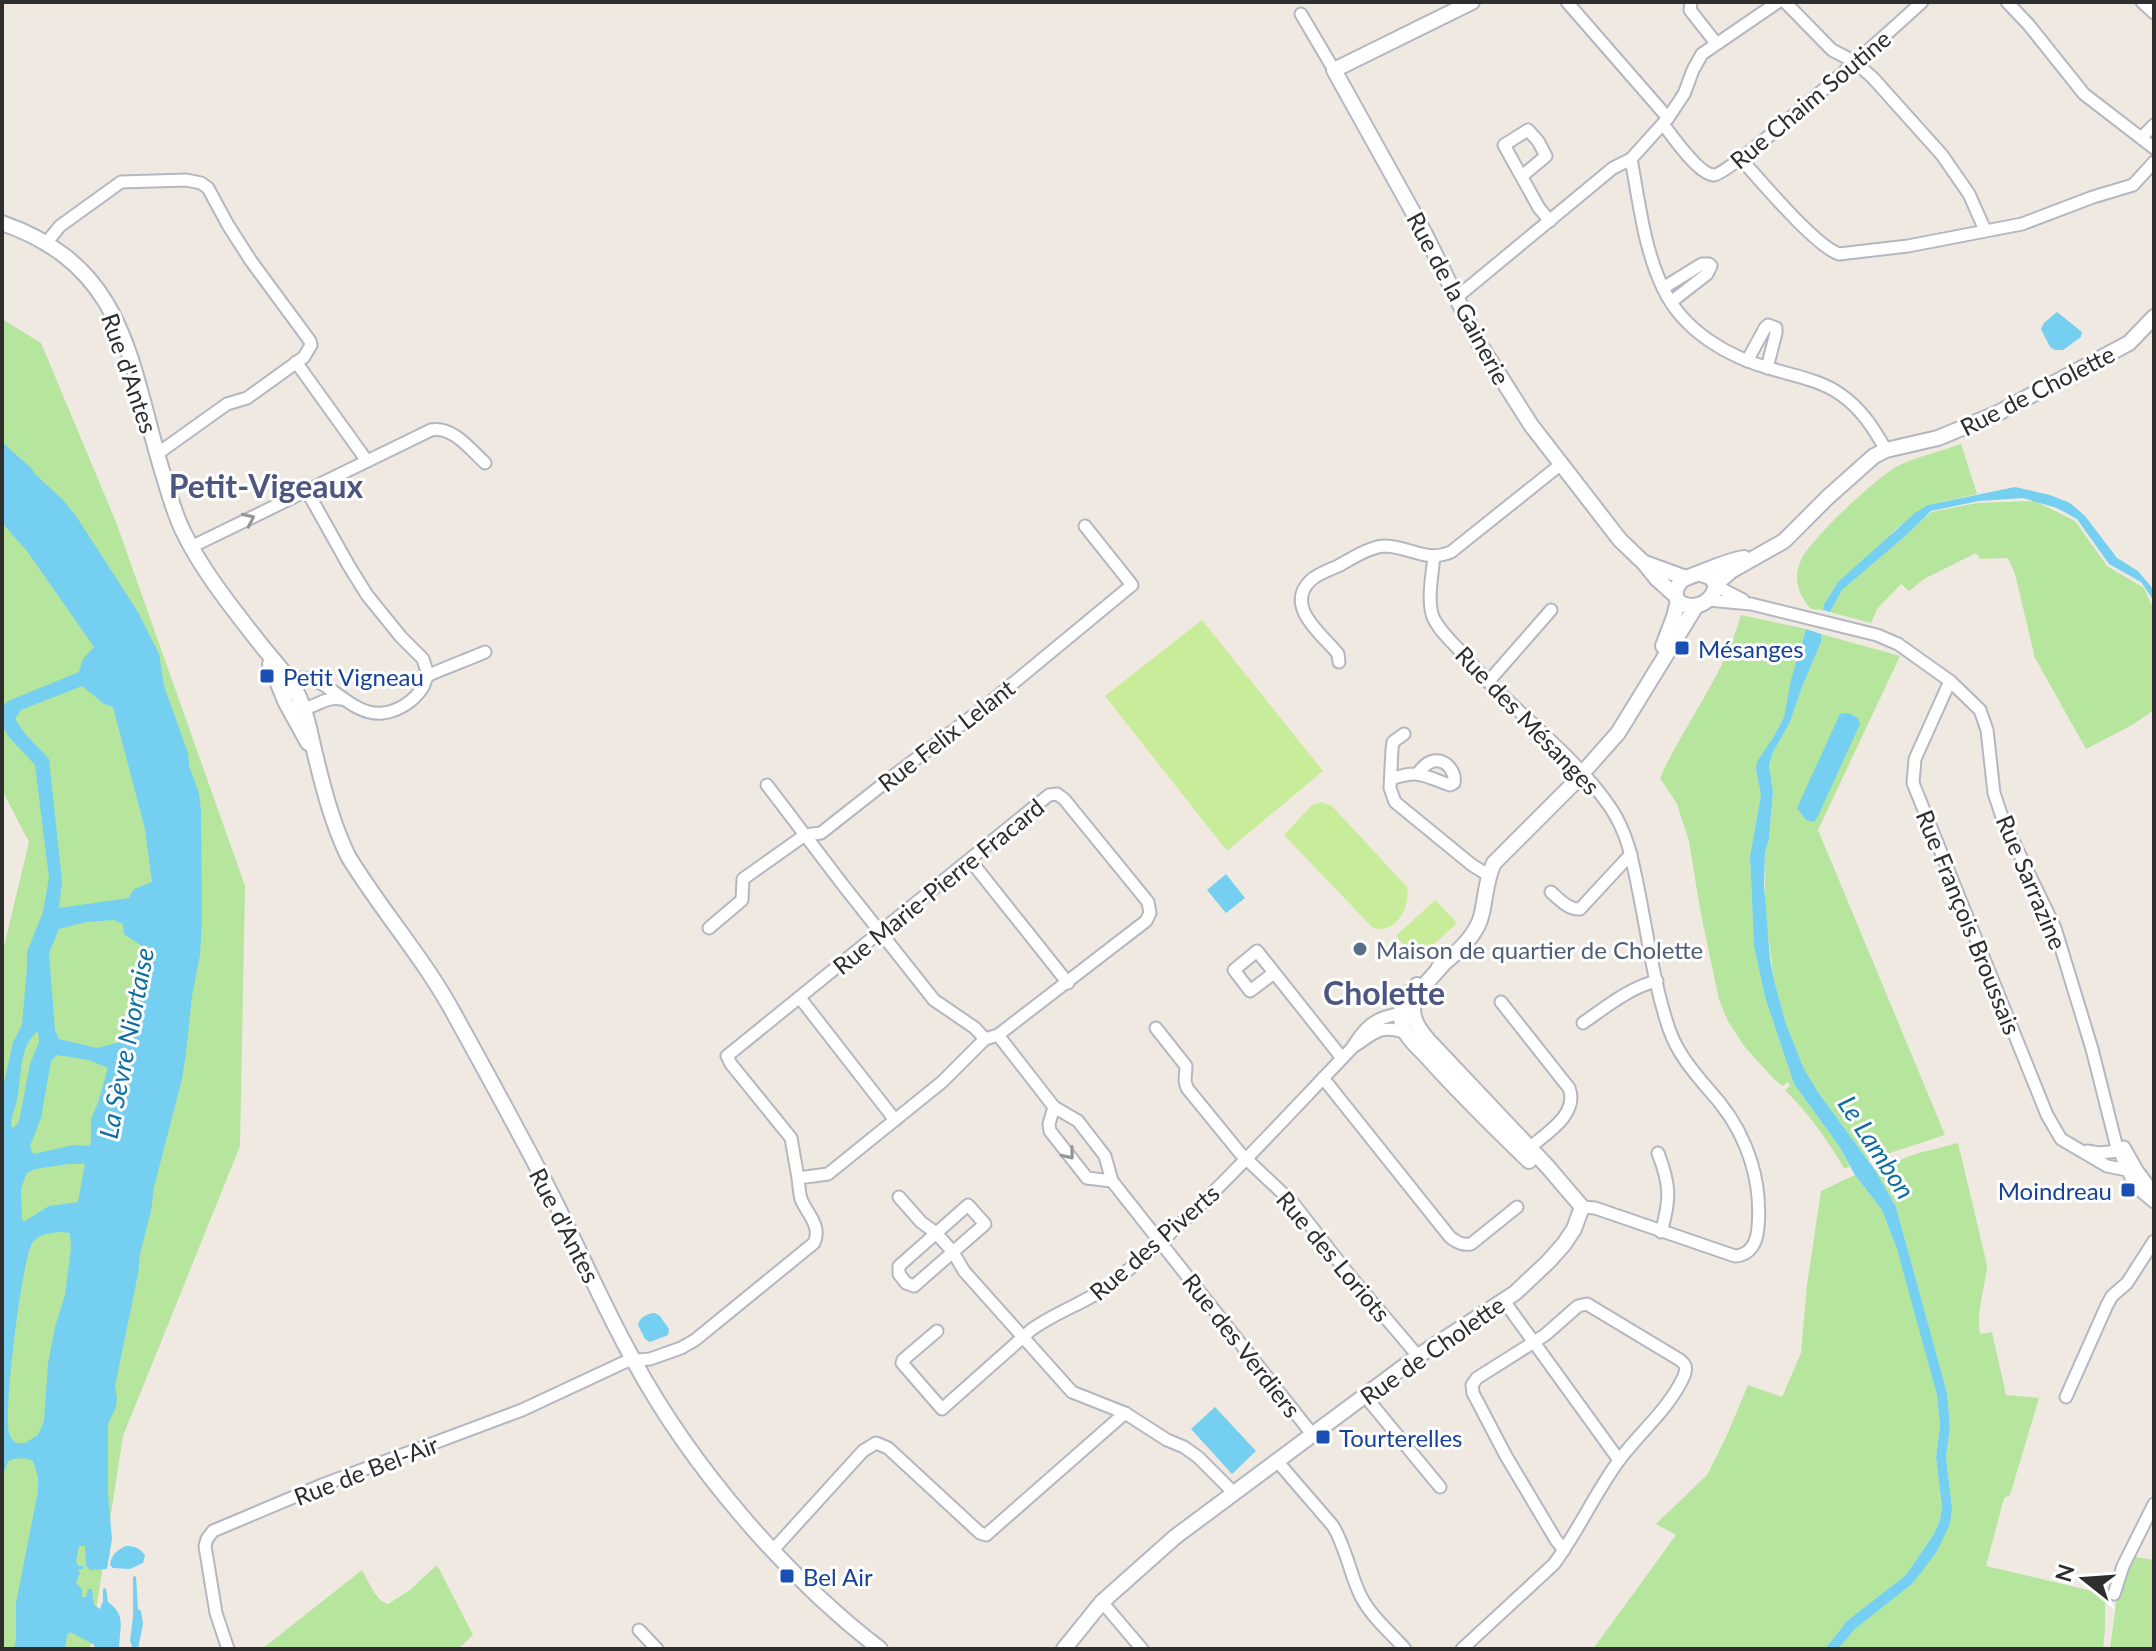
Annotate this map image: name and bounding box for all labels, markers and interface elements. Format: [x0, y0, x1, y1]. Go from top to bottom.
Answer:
street label: Rue Chaim Soutine [1724, 23, 1896, 175]
street label: Rue de la Gainerie [1401, 207, 1517, 389]
street label: Rue d'Antes [96, 309, 164, 437]
street label: Rue de Cholette [1955, 339, 2119, 441]
district label: Petit-Vigeaux [169, 466, 364, 505]
one-way arrow [241, 513, 255, 529]
place label: Mésanges [1698, 634, 1804, 663]
marker: Mésanges [1673, 639, 1691, 657]
street label: Rue des Mésanges [1450, 640, 1606, 800]
place label: Petit Vigneau [283, 662, 424, 691]
marker: Petit Vigneau [258, 667, 276, 685]
street label: Rue Felix Lelant [872, 673, 1020, 797]
street label: Rue Marie-Pierre Fracard [827, 792, 1049, 980]
street label: Rue François Broussais [1911, 805, 2027, 1039]
street label: Rue Sarrazine [1991, 810, 2073, 954]
place label: Maison de quartier de Cholette [1376, 935, 1703, 964]
marker: Maison de quartier de Cholette [1351, 940, 1369, 958]
water label: La Sèvre Niortaise [92, 945, 160, 1141]
district label: Cholette [1323, 973, 1445, 1012]
water label: Le Lambon [1832, 1089, 1922, 1205]
one-way arrow [1059, 1145, 1074, 1160]
street label: Rue d'Antes [524, 1163, 606, 1287]
place label: Moindreau [1998, 1176, 2112, 1205]
street label: Rue des Piverts [1083, 1178, 1225, 1306]
marker: Moindreau [2119, 1181, 2137, 1199]
street label: Rue des Loriots [1271, 1185, 1397, 1327]
street label: Rue des Verdiers [1177, 1267, 1307, 1423]
street label: Rue de Cholette [1354, 1290, 1510, 1410]
place label: Tourterelles [1339, 1423, 1463, 1452]
marker: Tourterelles [1314, 1428, 1332, 1446]
street label: Rue de Bel-Air [290, 1429, 443, 1511]
north arrow [2044, 1539, 2124, 1619]
text: N [2049, 1561, 2080, 1585]
place label: Bel Air [803, 1562, 873, 1591]
marker: Bel Air [778, 1567, 796, 1585]

